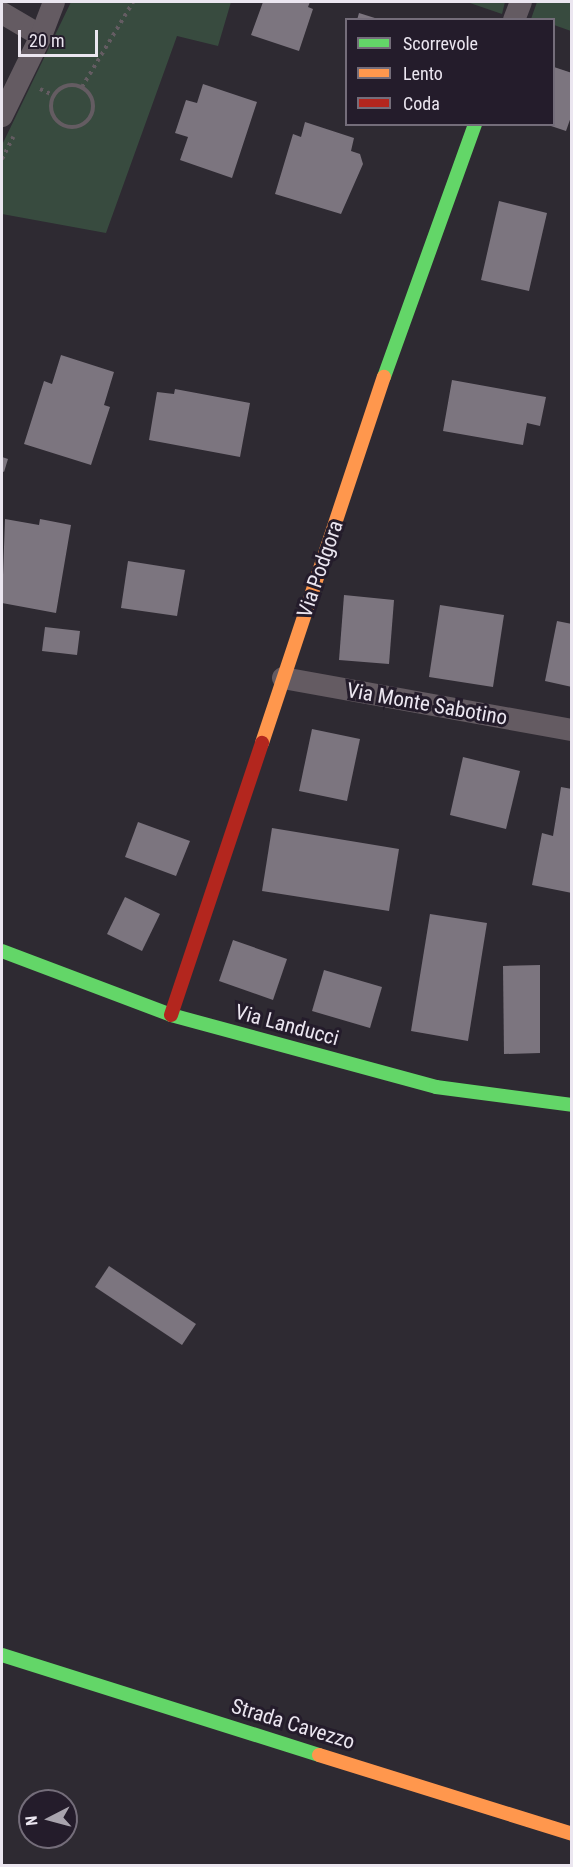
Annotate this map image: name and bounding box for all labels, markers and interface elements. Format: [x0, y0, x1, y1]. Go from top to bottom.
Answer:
scale bar [21, 18, 100, 56]
legend [345, 18, 555, 126]
text: 20 m [29, 30, 64, 51]
text: Scorrevole [403, 33, 478, 54]
text: Lento [403, 63, 443, 84]
text: Coda [403, 93, 440, 114]
street label: Via Podgora [292, 517, 348, 621]
street label: Via Monte Sabotino [345, 677, 509, 731]
street label: Via Landucci [232, 999, 342, 1051]
street label: Strada Cavezzo [228, 1693, 358, 1755]
north arrow [18, 1789, 78, 1849]
text: N [22, 1815, 42, 1827]

